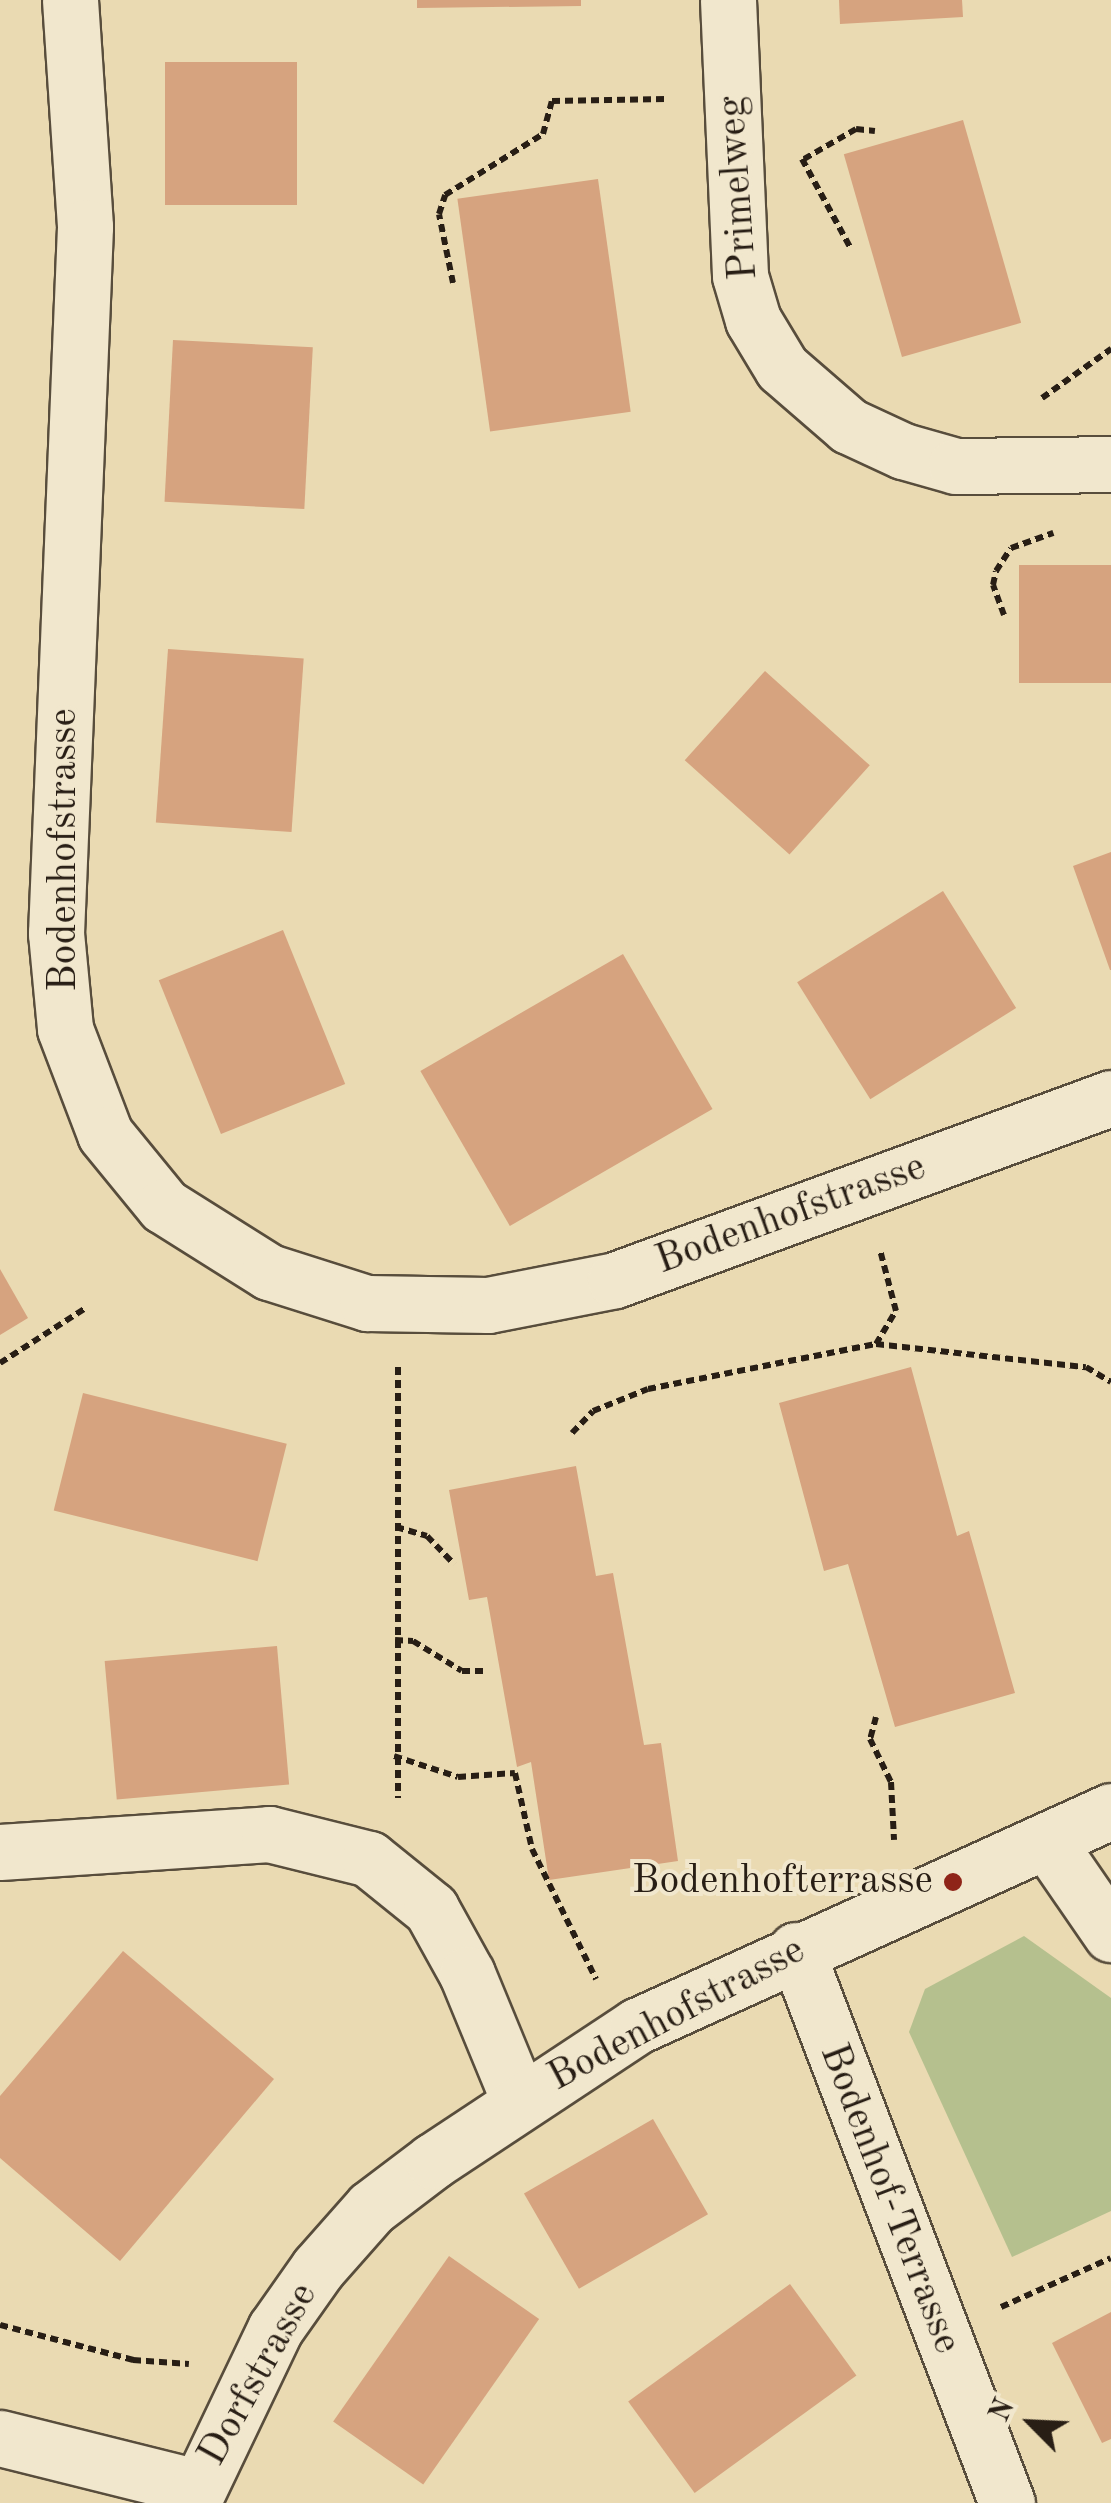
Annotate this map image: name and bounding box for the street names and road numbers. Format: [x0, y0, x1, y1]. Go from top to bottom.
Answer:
street label: Primelweg [709, 94, 769, 282]
street label: Bodenhofstrasse [41, 708, 89, 992]
street label: Bodenhofstrasse [649, 1144, 933, 1286]
street label: Bodenhofstrasse [540, 1927, 814, 2103]
street label: Bodenhof-Terrasse [808, 2037, 970, 2361]
street label: Dorfstrasse [189, 2275, 329, 2475]

